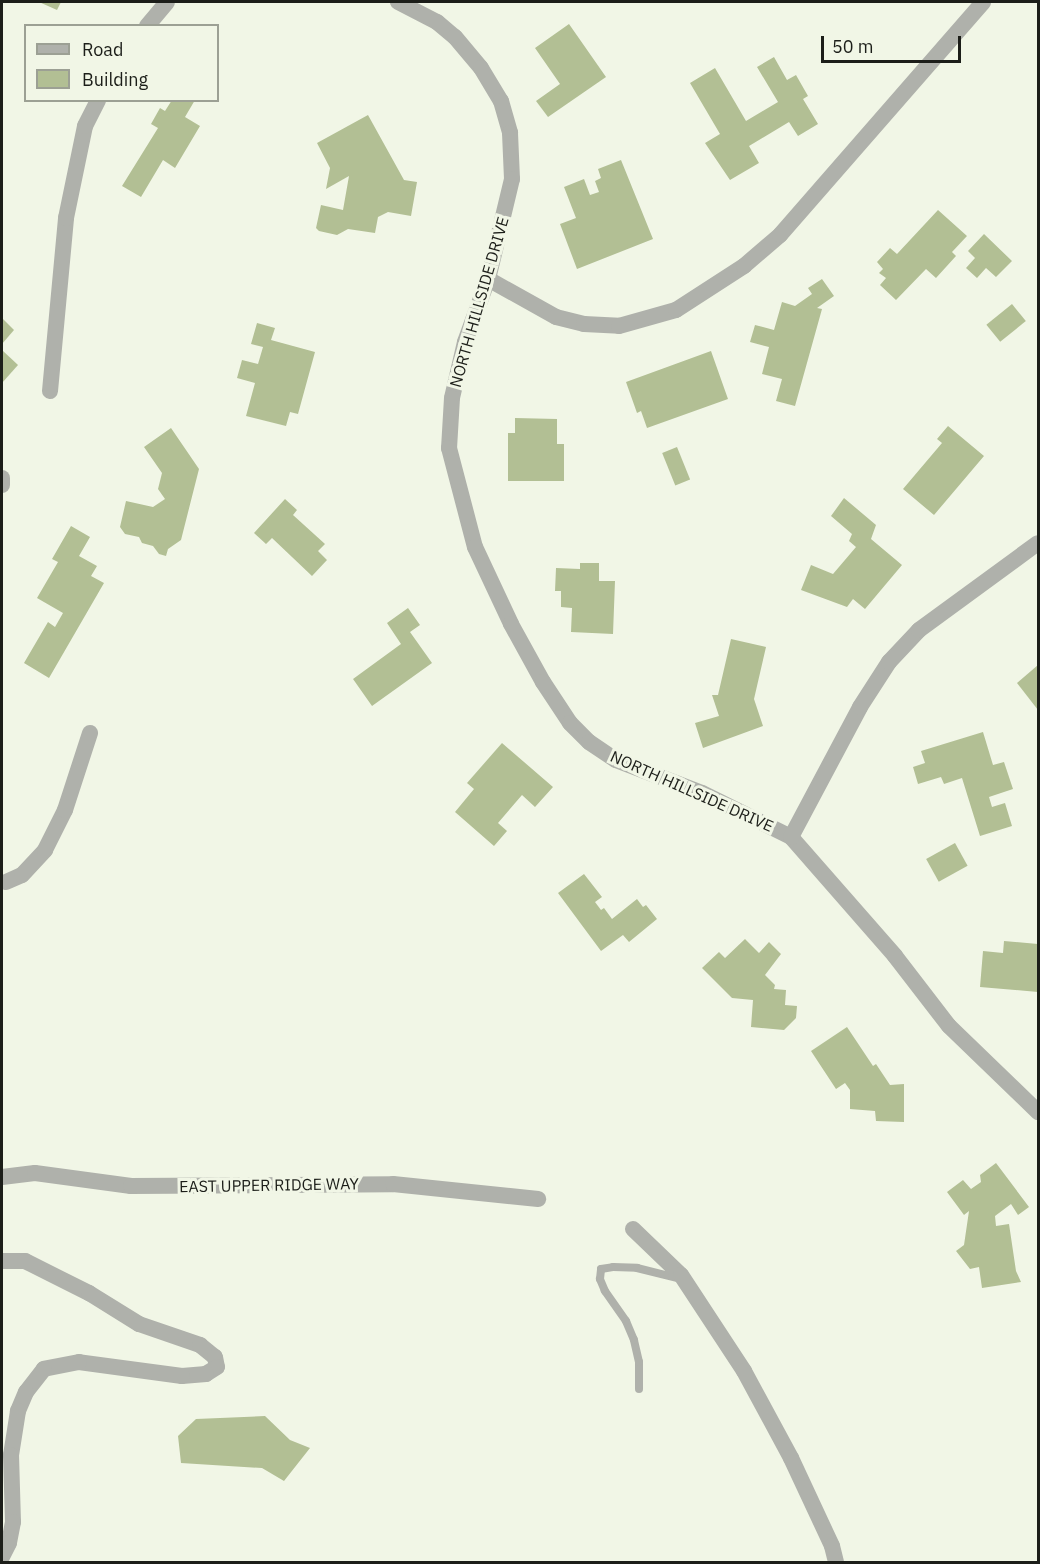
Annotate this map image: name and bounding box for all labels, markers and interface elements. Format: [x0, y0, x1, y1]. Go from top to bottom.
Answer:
legend [24, 24, 219, 102]
scale bar [824, 24, 964, 62]
text: 50 m [832, 35, 874, 58]
text: Road [82, 38, 123, 61]
text: Building [82, 68, 148, 91]
street label: NORTH HILLSIDE DRIVE [445, 215, 513, 389]
street label: NORTH HILLSIDE DRIVE [607, 746, 777, 836]
street label: EAST UPPER RIDGE WAY [179, 1174, 359, 1196]

